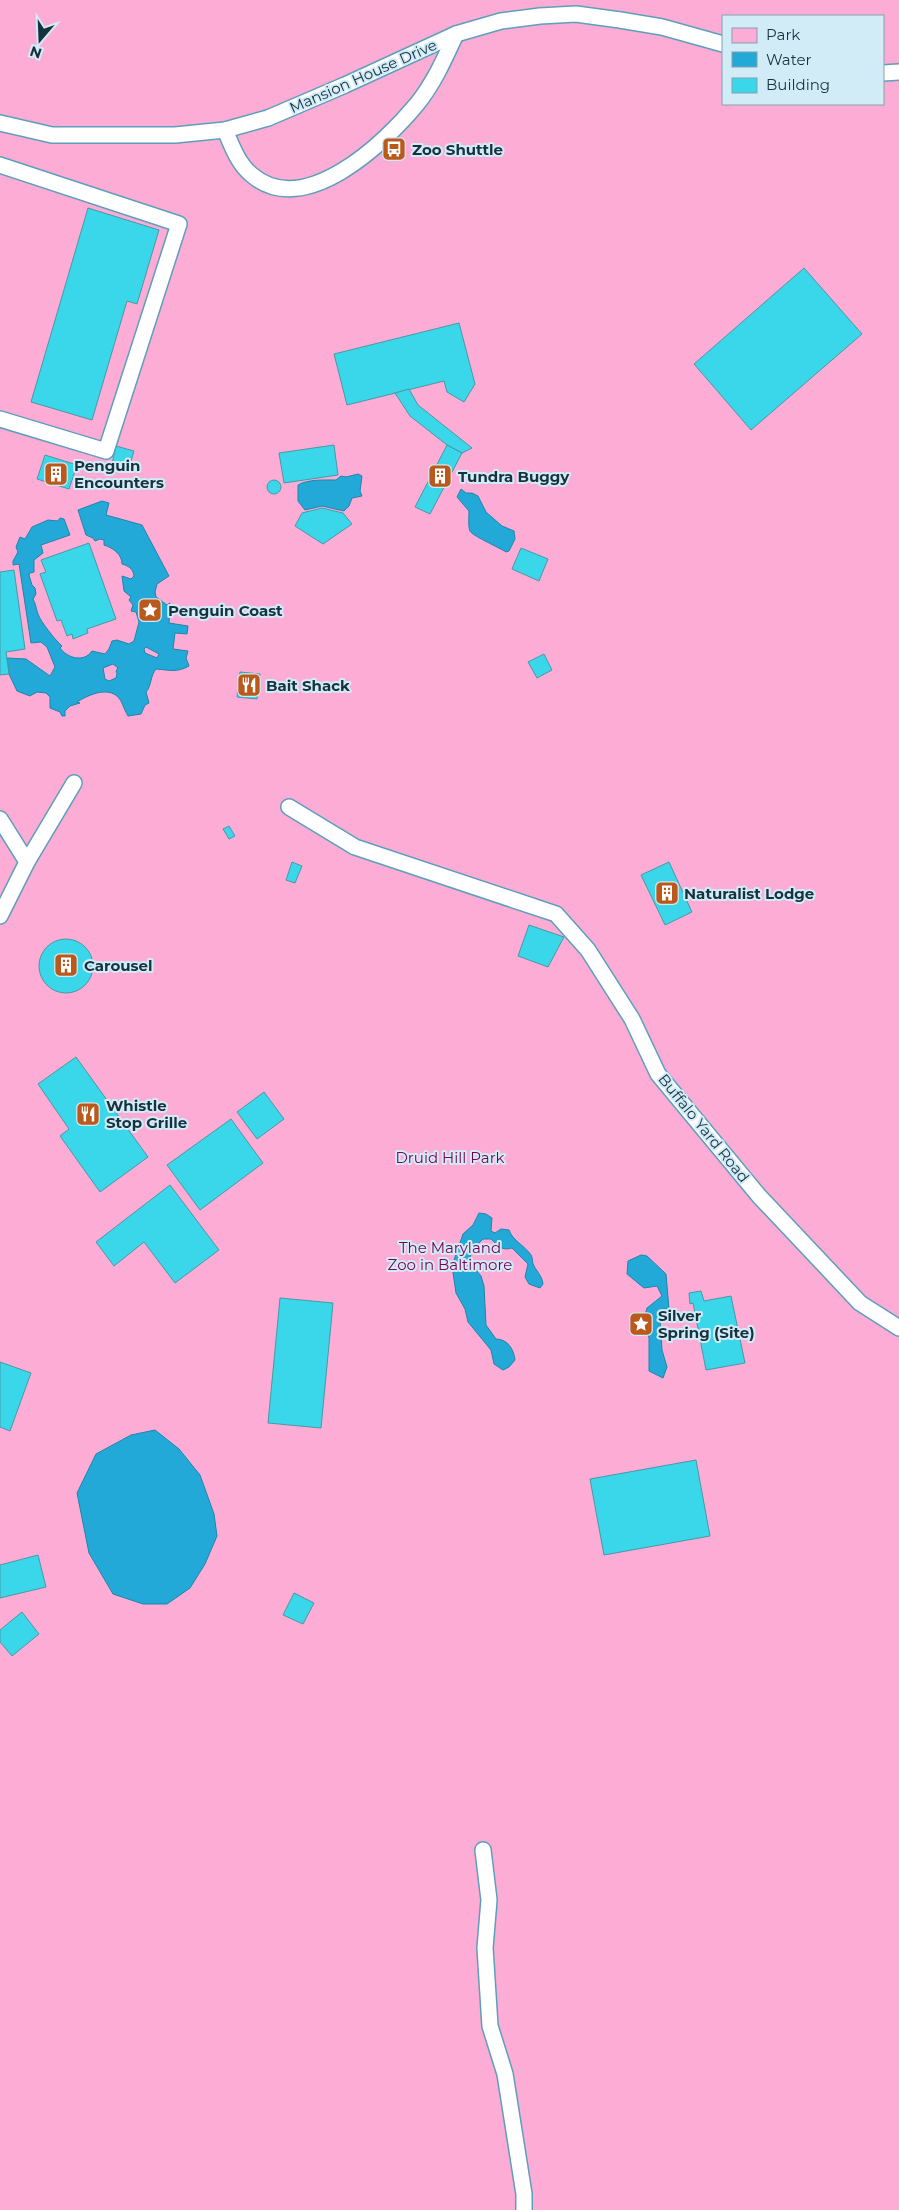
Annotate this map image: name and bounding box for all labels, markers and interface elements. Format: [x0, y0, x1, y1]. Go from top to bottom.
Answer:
north arrow [15, 15, 65, 65]
legend [722, 15, 884, 105]
text: Park [766, 25, 800, 44]
street label: Mansion House Drive [286, 35, 440, 117]
text: N [27, 42, 44, 63]
text: Water [766, 50, 812, 69]
text: Building [766, 75, 830, 94]
bus stop icon: Zoo Shuttle [381, 136, 407, 162]
place label: Zoo Shuttle [412, 140, 503, 159]
place label: Penguin Encounters [74, 456, 164, 492]
building icon: Penguin Encounters [43, 461, 69, 487]
building icon: Tundra Buggy [427, 463, 453, 489]
place label: Tundra Buggy [458, 467, 570, 486]
place icon: Penguin Coast [137, 597, 163, 623]
place label: Penguin Coast [168, 601, 283, 620]
restaurant icon: Bait Shack [236, 672, 262, 698]
place label: Bait Shack [266, 676, 350, 695]
building icon: Naturalist Lodge [654, 880, 680, 906]
place label: Naturalist Lodge [684, 884, 814, 903]
building icon: Carousel [53, 952, 79, 978]
place label: Carousel [84, 956, 152, 975]
street label: Buffalo Yard Road [654, 1070, 754, 1186]
place label: Whistle Stop Grille [106, 1096, 187, 1132]
restaurant icon: Whistle Stop Grille [75, 1101, 101, 1127]
park label: Druid Hill Park [395, 1148, 505, 1167]
park label: The Maryland Zoo in Baltimore [388, 1238, 512, 1274]
place label: Silver Spring (Site) [658, 1306, 755, 1342]
place icon: Silver Spring (Site) [628, 1311, 654, 1337]

